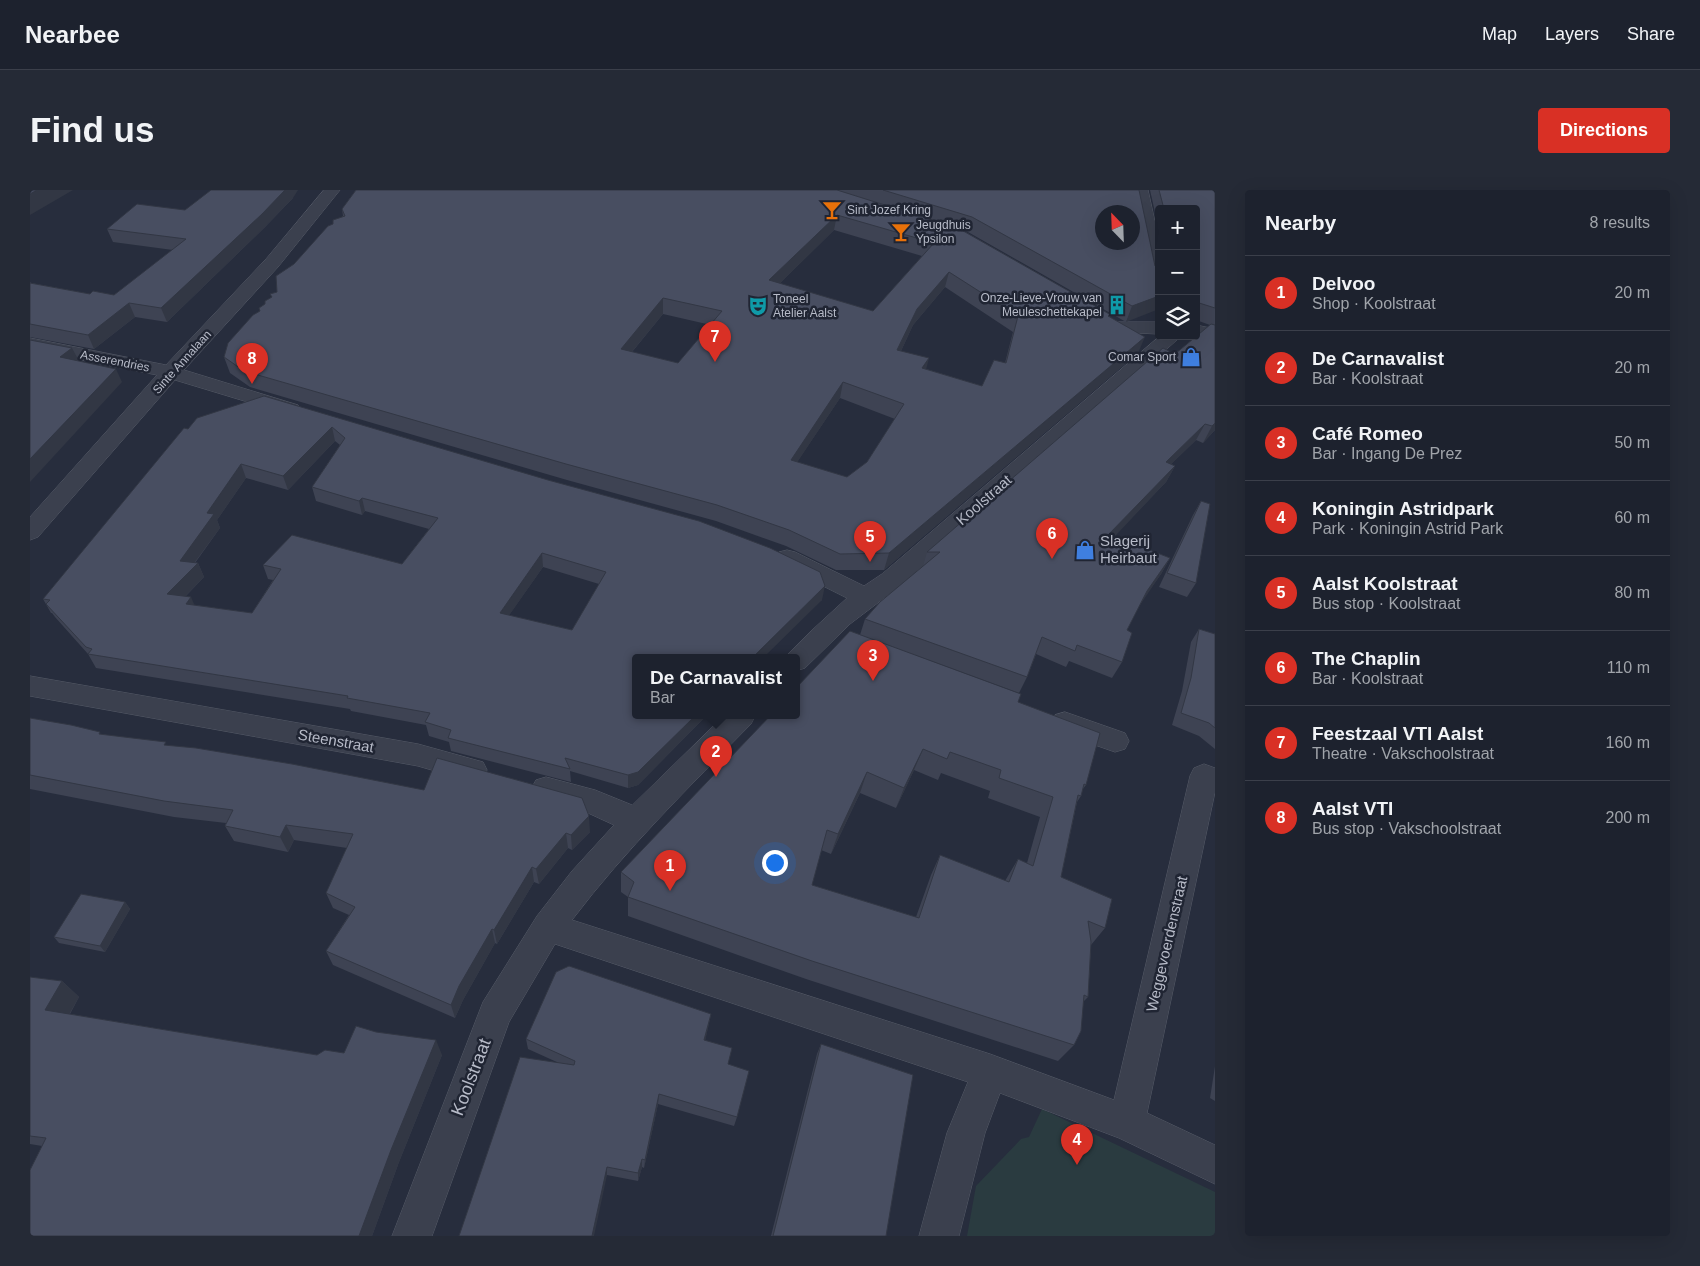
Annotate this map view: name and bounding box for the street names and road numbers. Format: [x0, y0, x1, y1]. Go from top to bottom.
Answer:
street label: Sinte Annalaan [150, 327, 214, 397]
street label: Asserendries [79, 347, 151, 375]
street label: Koolstraat [953, 471, 1015, 528]
street label: Steenstraat [297, 725, 376, 756]
street label: Weggevoerdenstraat [1143, 873, 1191, 1014]
street label: Koolstraat [447, 1036, 495, 1118]

